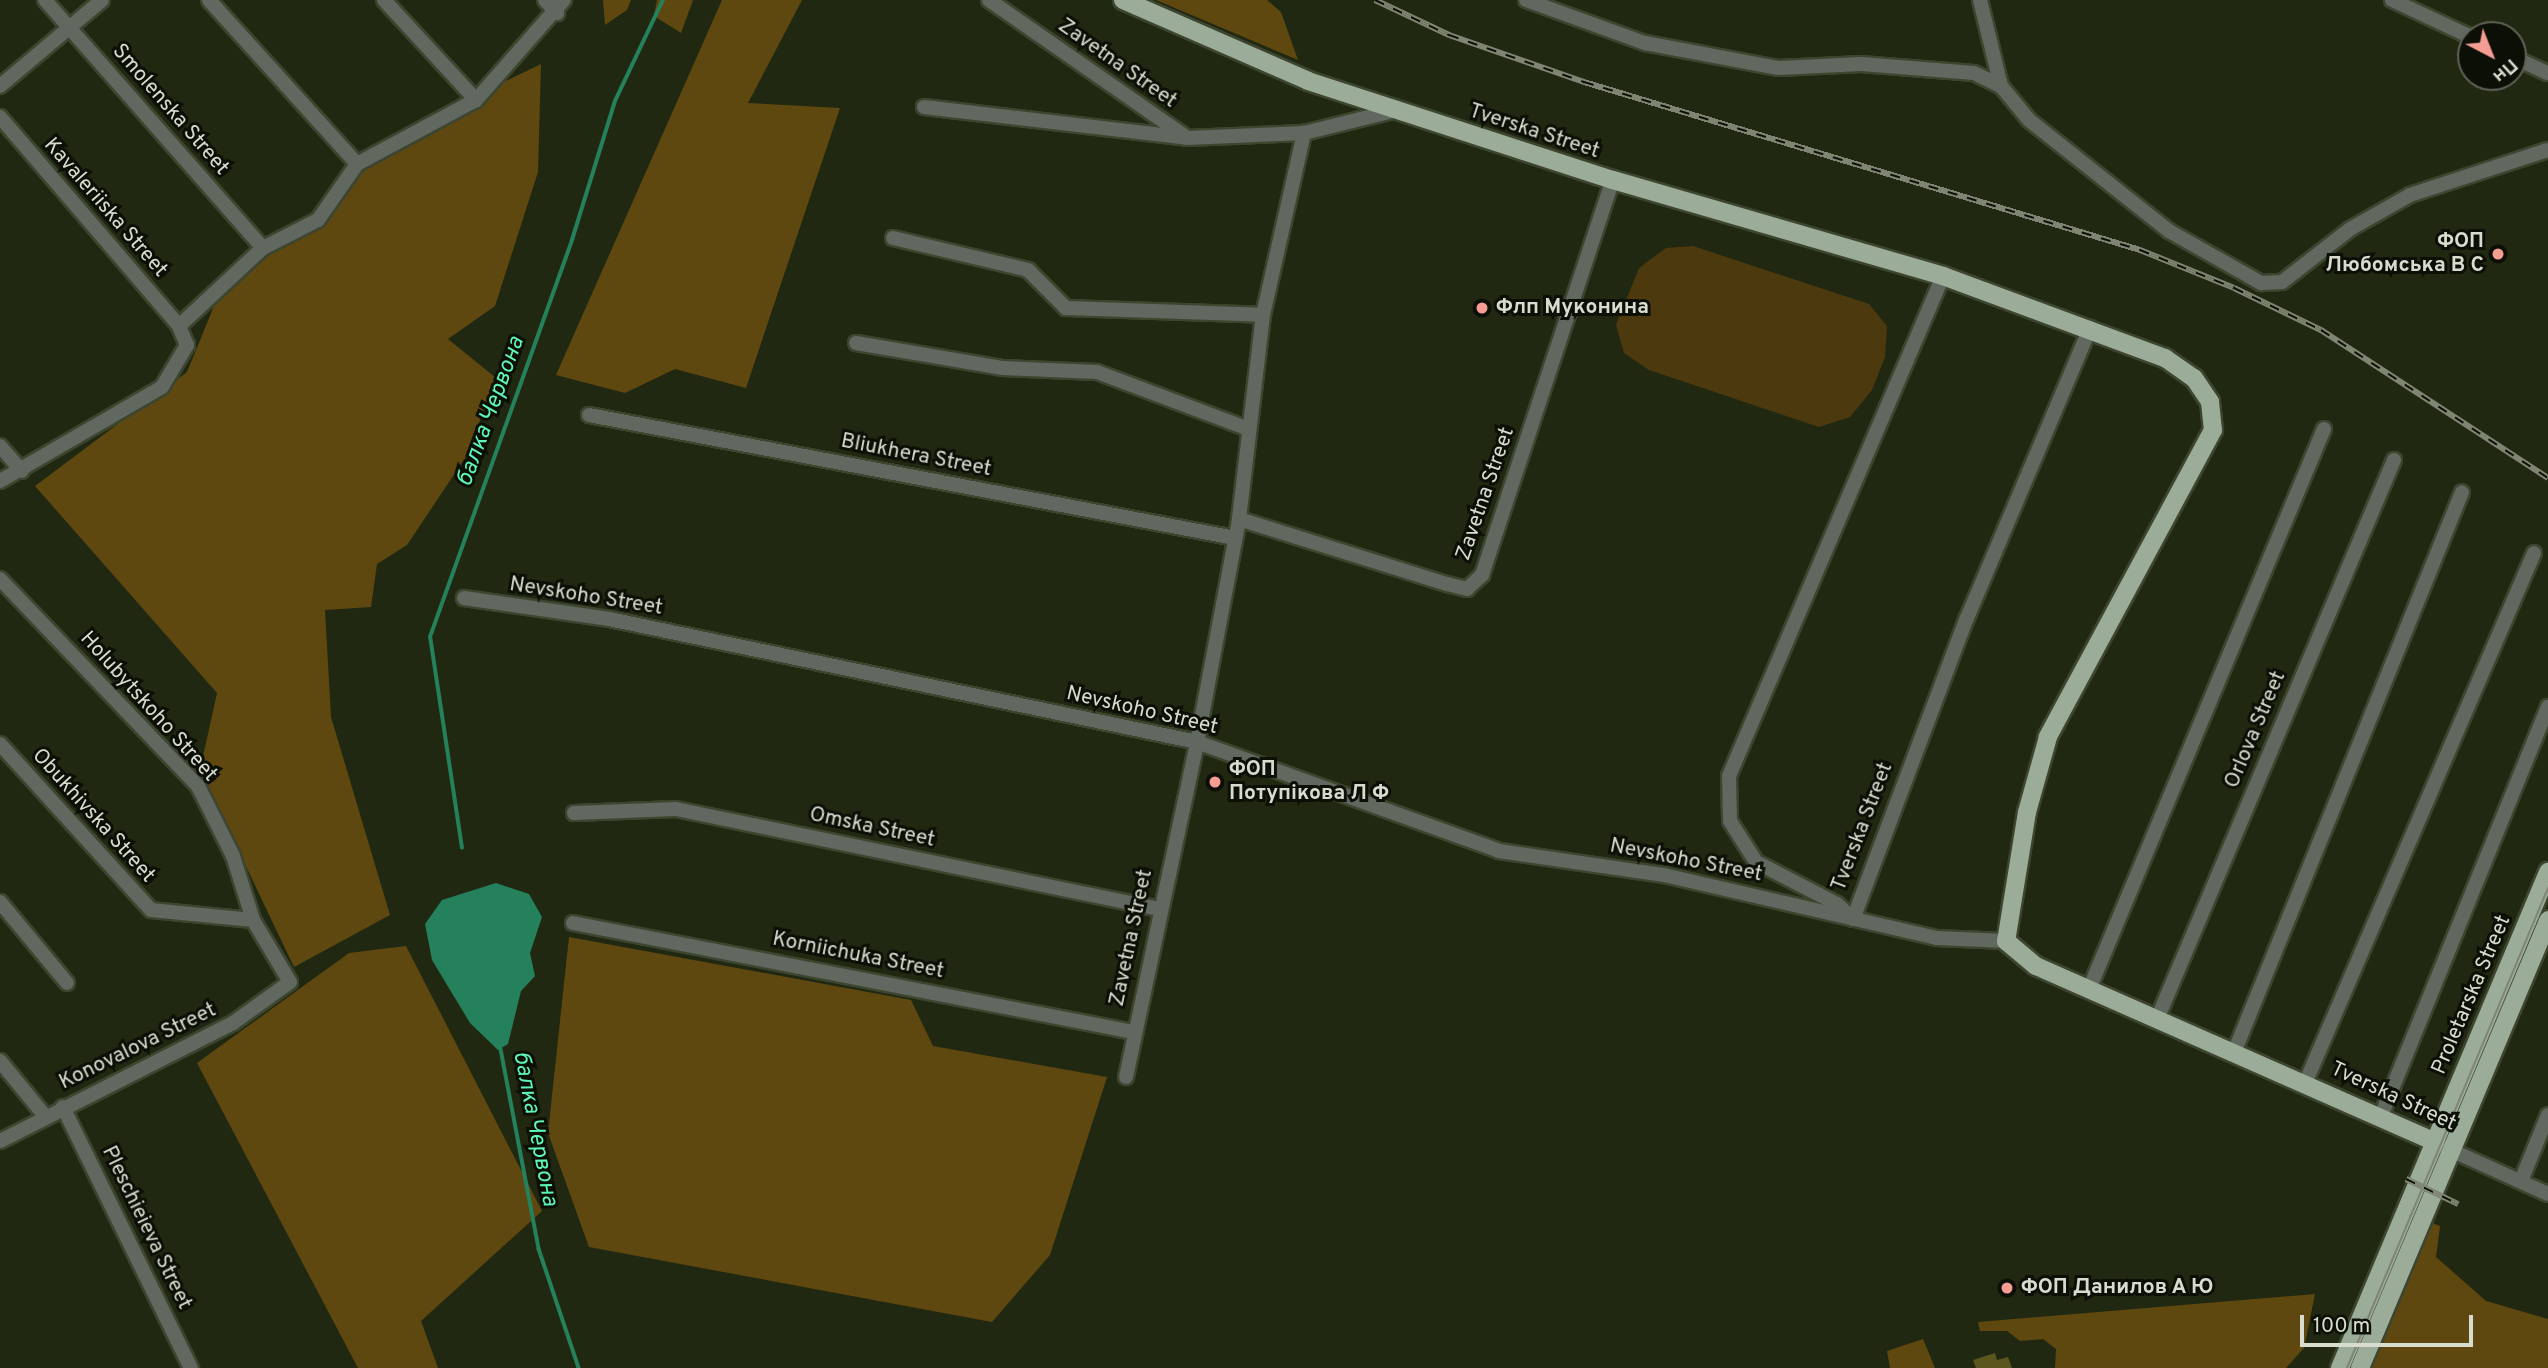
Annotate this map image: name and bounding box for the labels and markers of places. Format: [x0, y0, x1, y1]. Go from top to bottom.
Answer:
place label: ФОП Любомська В С [2326, 229, 2484, 279]
marker: ФОП Любомська В С [2490, 246, 2506, 262]
place label: Флп Муконина [1496, 295, 1649, 321]
marker: Флп Муконина [1474, 300, 1490, 316]
place label: ФОП Потупікова Л Ф [1229, 757, 1389, 807]
marker: ФОП Потупікова Л Ф [1207, 774, 1223, 790]
place label: ФОП Данилов А Ю [2021, 1275, 2215, 1301]
marker: ФОП Данилов А Ю [1999, 1280, 2015, 1296]

